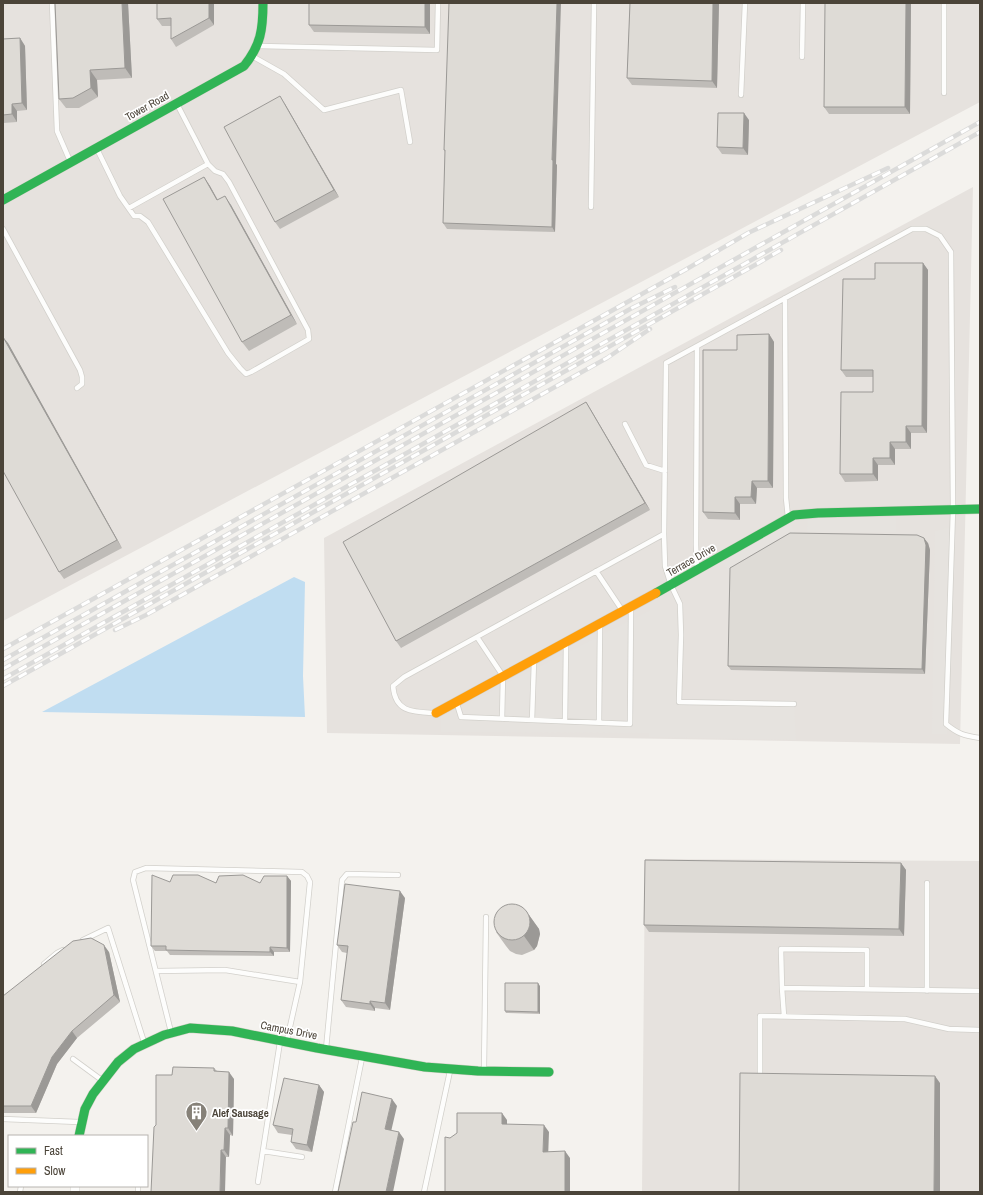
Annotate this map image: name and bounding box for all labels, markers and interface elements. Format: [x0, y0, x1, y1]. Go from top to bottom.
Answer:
street label: Tower Road [123, 88, 171, 124]
street label: Terrace Drive [664, 540, 718, 580]
street label: Campus Drive [259, 1018, 319, 1042]
building icon: Alef Sausage [183, 1100, 209, 1133]
place label: Alef Sausage [212, 1106, 269, 1120]
legend [8, 1135, 148, 1187]
text: Fast [44, 1143, 63, 1159]
text: Slow [44, 1163, 66, 1179]

